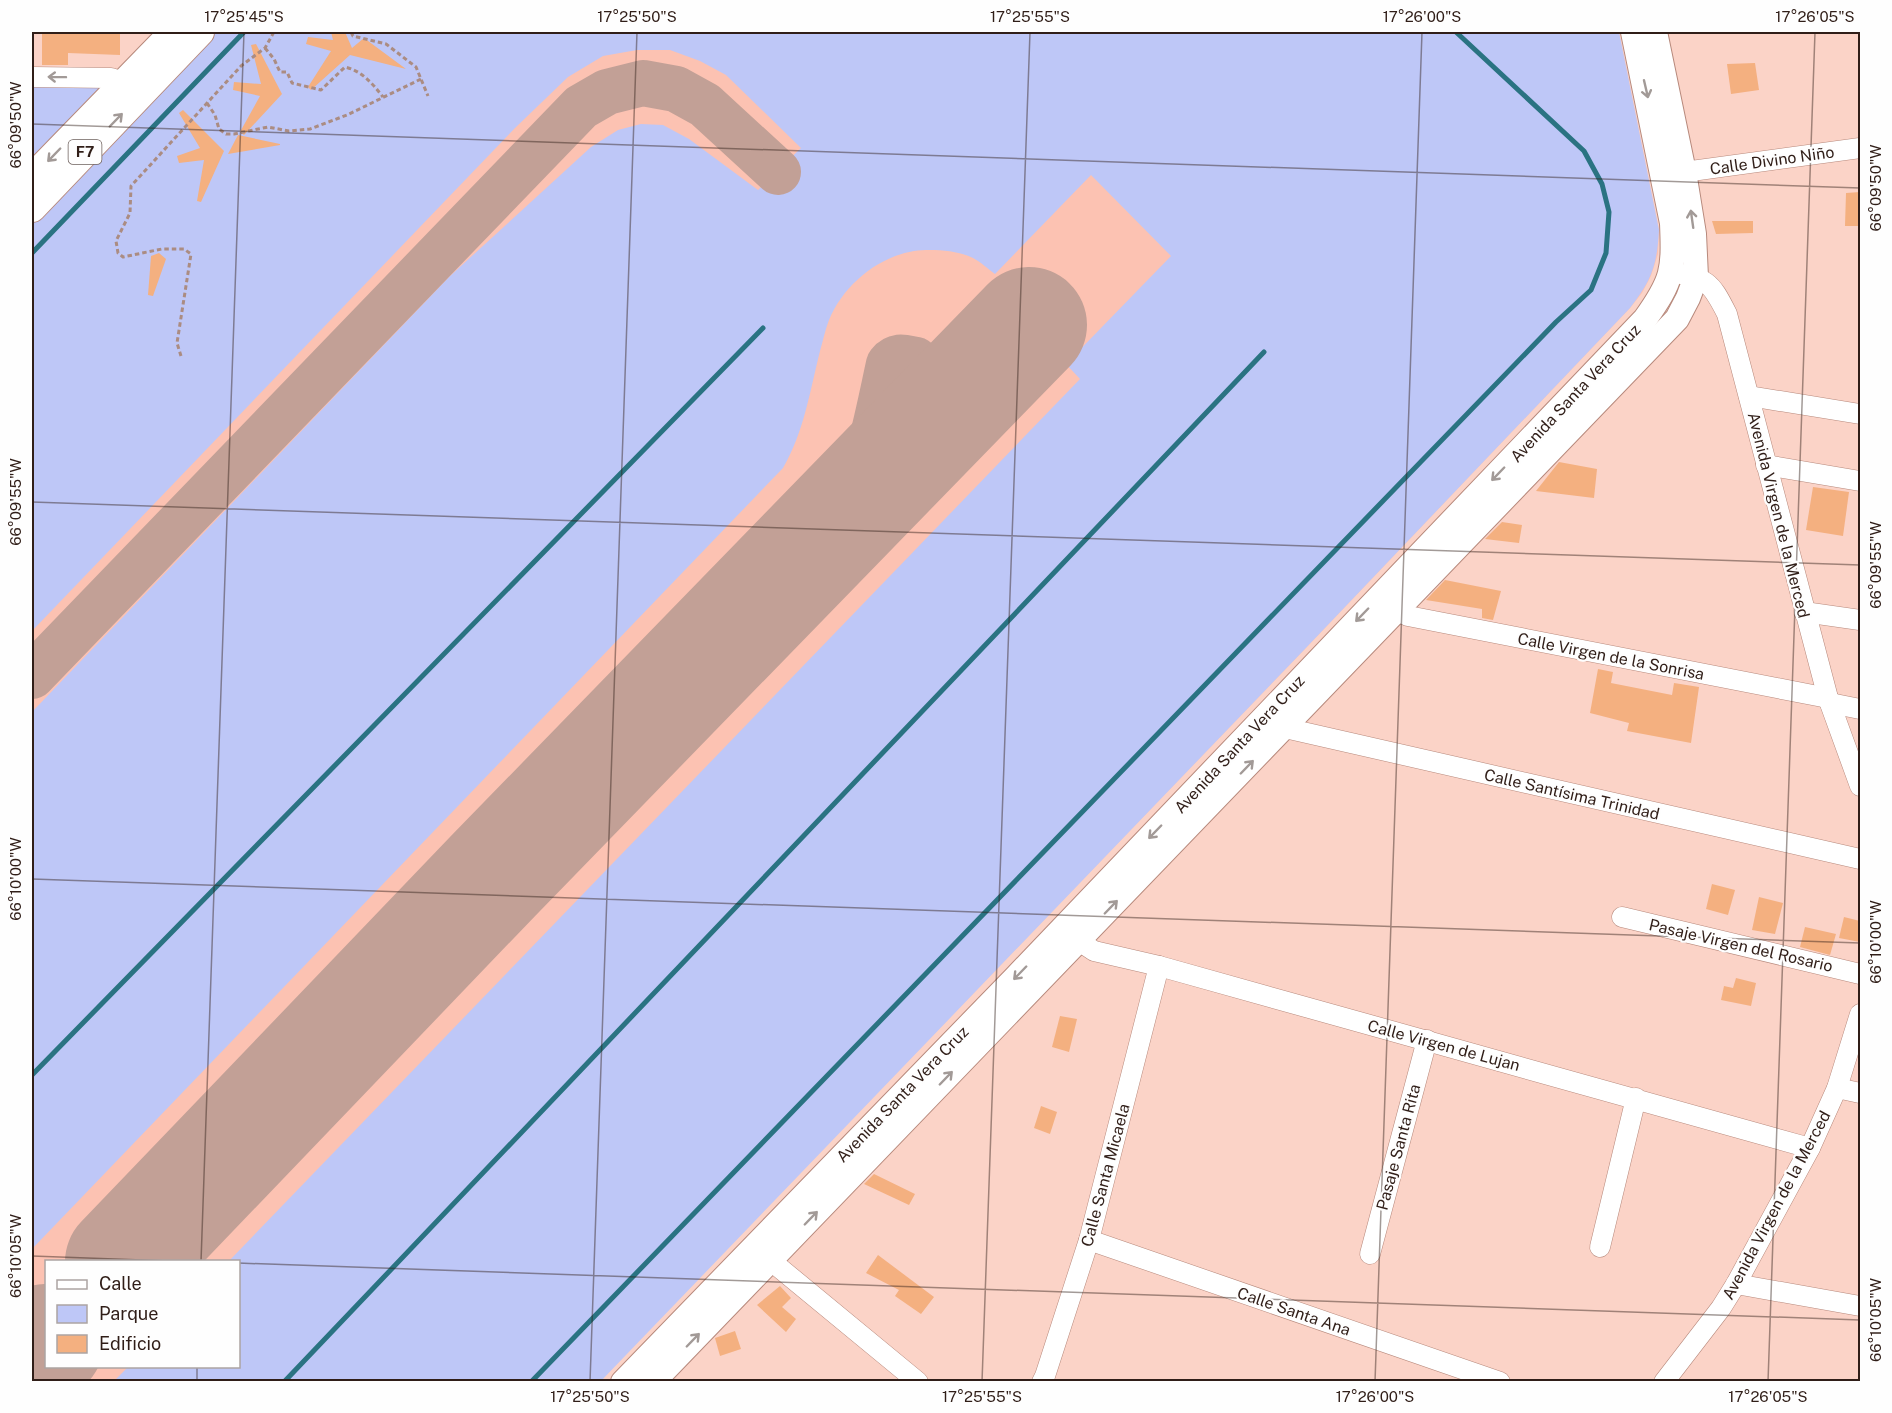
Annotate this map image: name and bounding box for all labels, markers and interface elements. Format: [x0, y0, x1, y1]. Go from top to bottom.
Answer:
text: 17°25'45"S [204, 8, 284, 25]
text: 17°25'50"S [597, 8, 677, 25]
text: 17°25'55"S [990, 8, 1070, 25]
text: 17°26'00"S [1383, 8, 1461, 25]
text: 17°26'05"S [1775, 8, 1855, 25]
one-way arrow [47, 71, 67, 83]
one-way arrow [1640, 79, 1652, 98]
text: 66°09'50"W [7, 81, 24, 169]
one-way arrow [109, 113, 124, 128]
road number: F7 [68, 140, 101, 164]
street label: Calle Divino Niño [1709, 142, 1835, 179]
text: 66°09'50"W [1867, 144, 1884, 232]
one-way arrow [47, 147, 61, 162]
one-way arrow [1687, 209, 1698, 229]
street label: Avenida Santa Vera Cruz [1506, 320, 1645, 466]
street label: Avenida Virgen de la Merced [1744, 410, 1813, 620]
text: 66°09'55"W [7, 458, 24, 546]
one-way arrow [1490, 467, 1505, 482]
text: 66°09'55"W [1867, 521, 1884, 609]
one-way arrow [1355, 607, 1369, 622]
street label: Calle Virgen de la Sonrisa [1516, 629, 1706, 684]
street label: Avenida Santa Vera Cruz [1170, 671, 1309, 817]
one-way arrow [1239, 760, 1254, 775]
street label: Calle Santísima Trinidad [1482, 765, 1661, 824]
one-way arrow [1148, 824, 1162, 839]
text: 66°10'00"W [7, 837, 24, 921]
one-way arrow [1104, 900, 1118, 915]
text: 66°10'00"W [1867, 900, 1884, 984]
street label: Pasaje Virgen del Rosario [1647, 915, 1835, 976]
one-way arrow [1013, 965, 1027, 980]
street label: Calle Virgen de Lujan [1366, 1016, 1522, 1075]
street label: Avenida Santa Vera Cruz [832, 1022, 973, 1166]
one-way arrow [939, 1070, 954, 1085]
street label: Pasaje Santa Rita [1373, 1082, 1424, 1212]
street label: Calle Santa Micaela [1077, 1102, 1134, 1249]
street label: Avenida Virgen de la Merced [1718, 1107, 1834, 1303]
one-way arrow [804, 1211, 818, 1226]
text: 66°10'05"W [7, 1214, 24, 1298]
legend [45, 1260, 240, 1368]
text: Calle [99, 1273, 142, 1294]
text: 66°10'05"W [1867, 1278, 1884, 1362]
street label: Calle Santa Ana [1235, 1283, 1353, 1340]
text: Parque [99, 1303, 159, 1324]
one-way arrow [686, 1332, 701, 1347]
text: Edificio [99, 1333, 161, 1354]
text: 17°25'50"S [550, 1388, 630, 1405]
text: 17°25'55"S [942, 1388, 1022, 1405]
text: 17°26'00"S [1336, 1388, 1414, 1405]
text: 17°26'05"S [1728, 1388, 1808, 1405]

